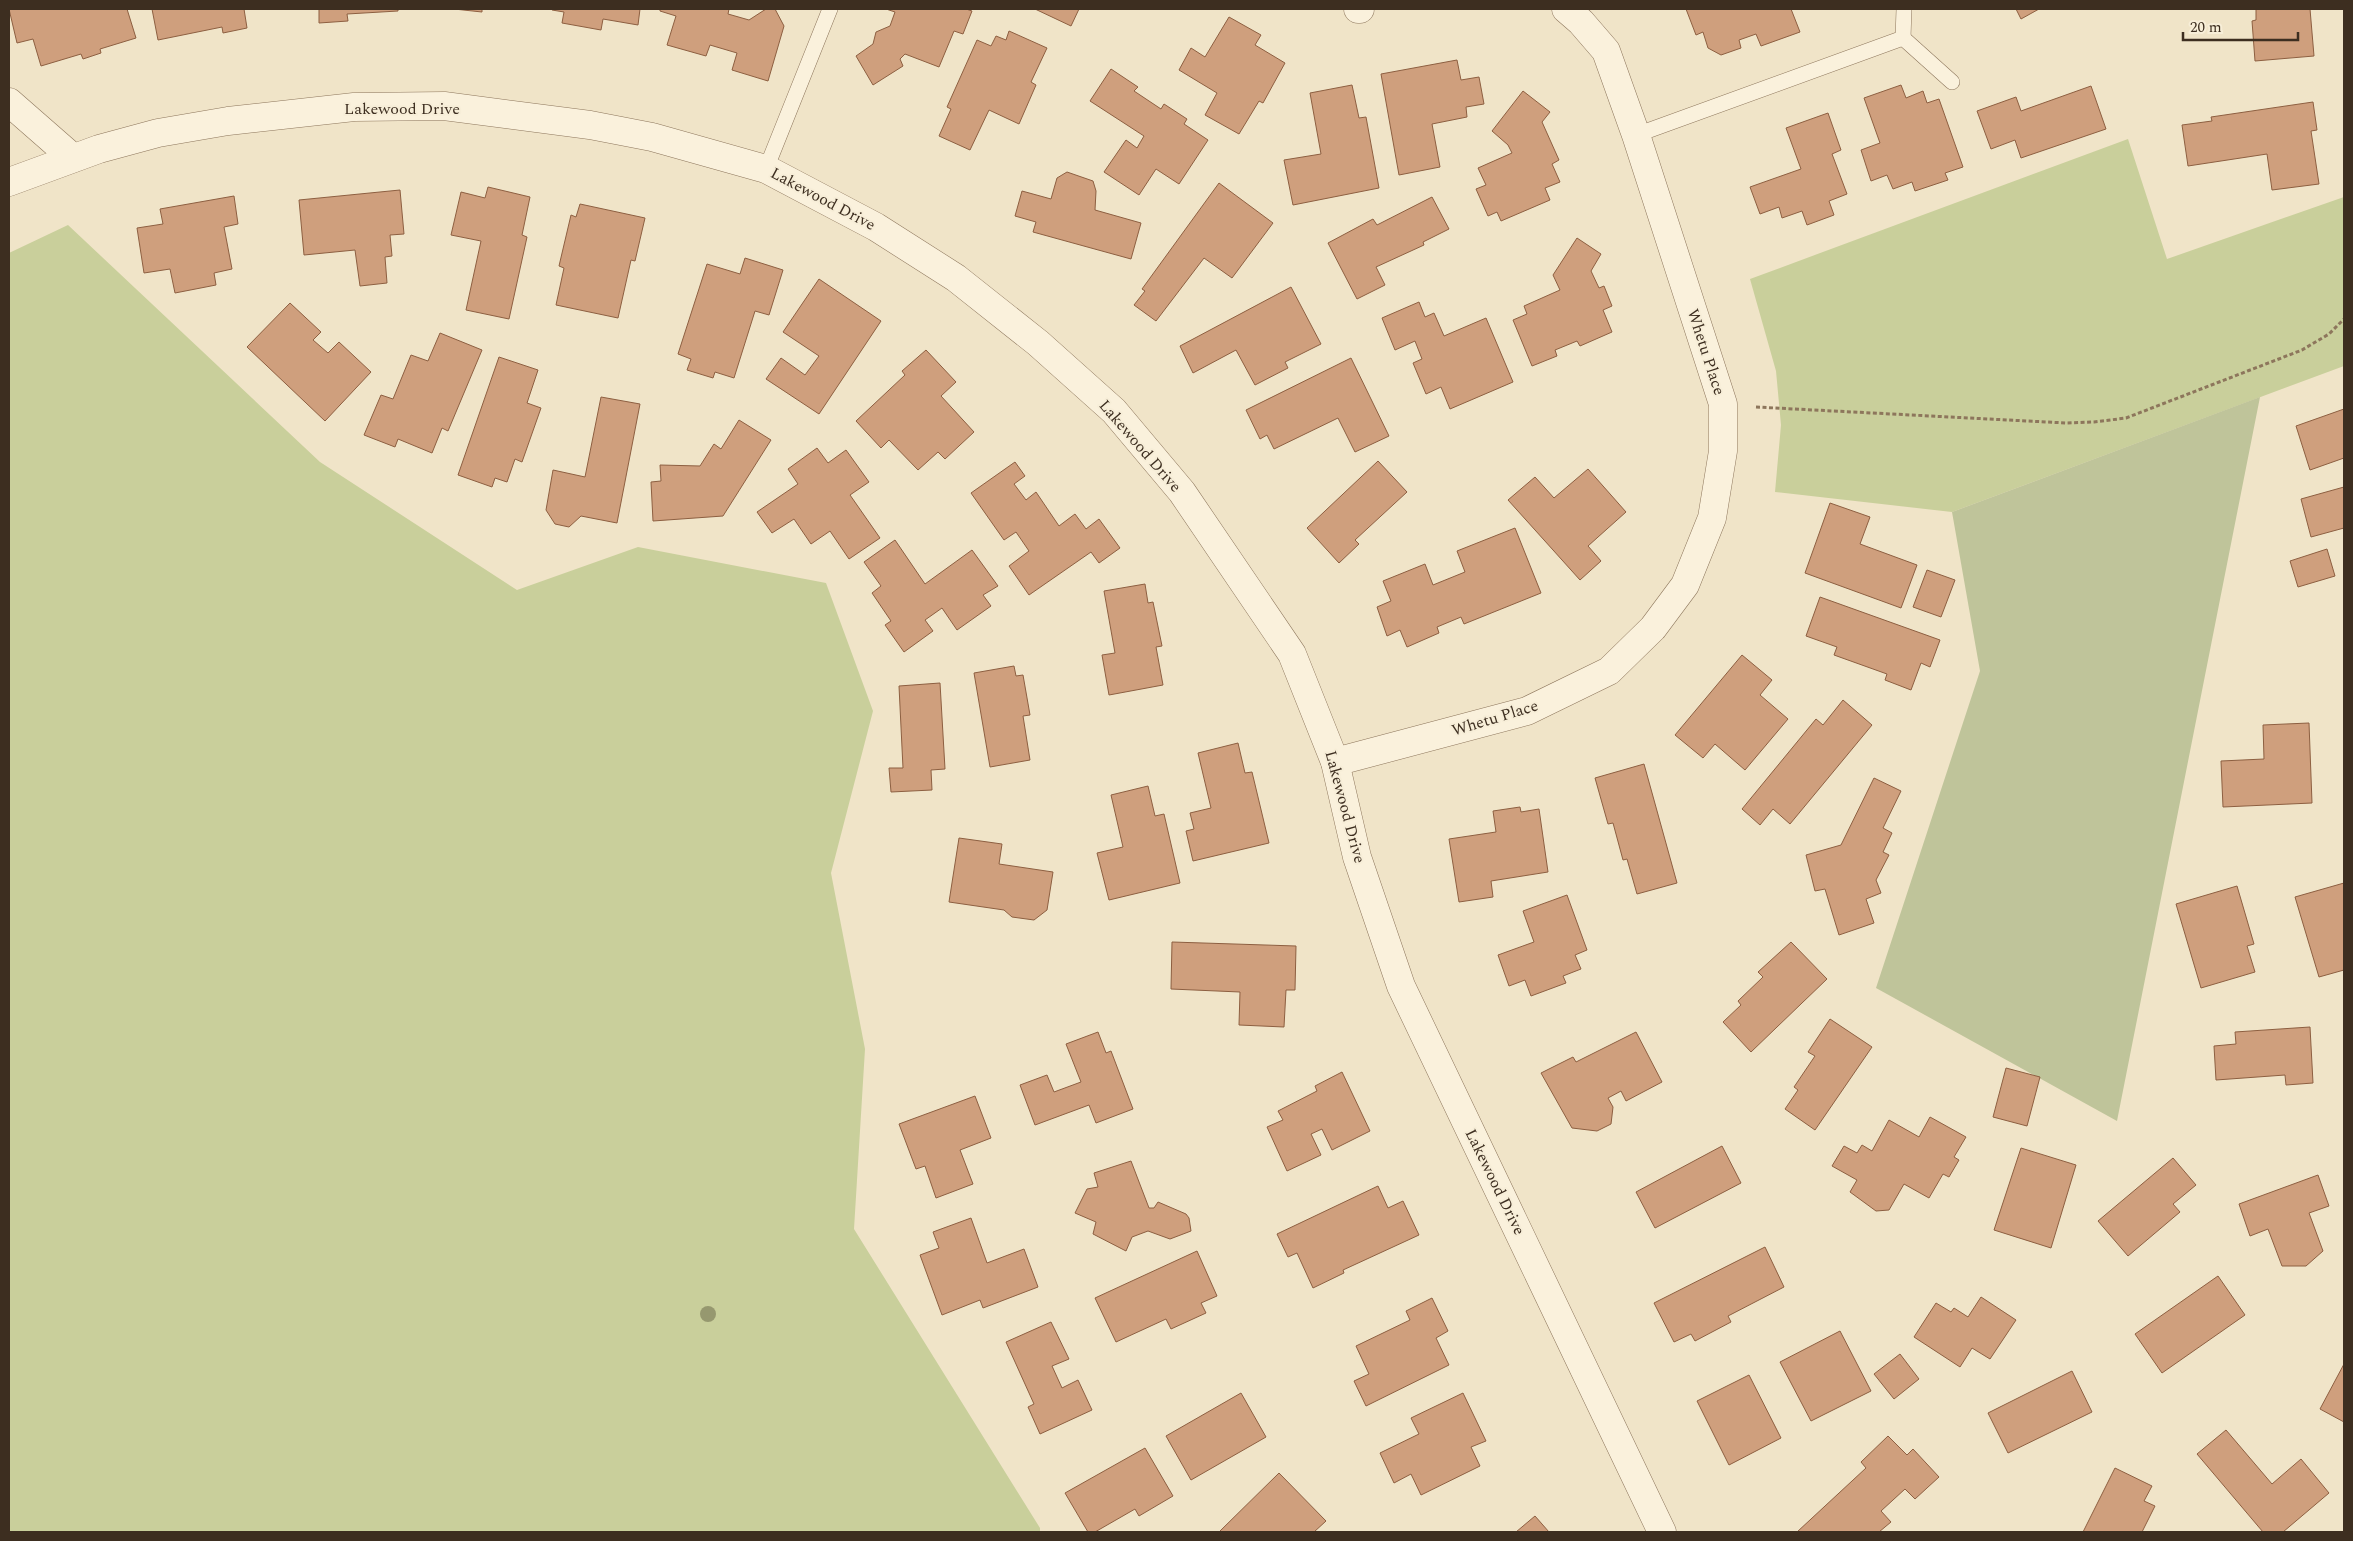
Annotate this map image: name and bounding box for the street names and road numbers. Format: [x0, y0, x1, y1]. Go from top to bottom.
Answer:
street label: Lakewood Drive [344, 97, 460, 121]
street label: Lakewood Drive [766, 161, 880, 237]
street label: Whetu Place [1681, 306, 1731, 398]
street label: Lakewood Drive [1093, 394, 1187, 498]
street label: Whetu Place [1449, 693, 1541, 743]
street label: Lakewood Drive [1318, 748, 1372, 866]
street label: Lakewood Drive [1459, 1125, 1531, 1239]

